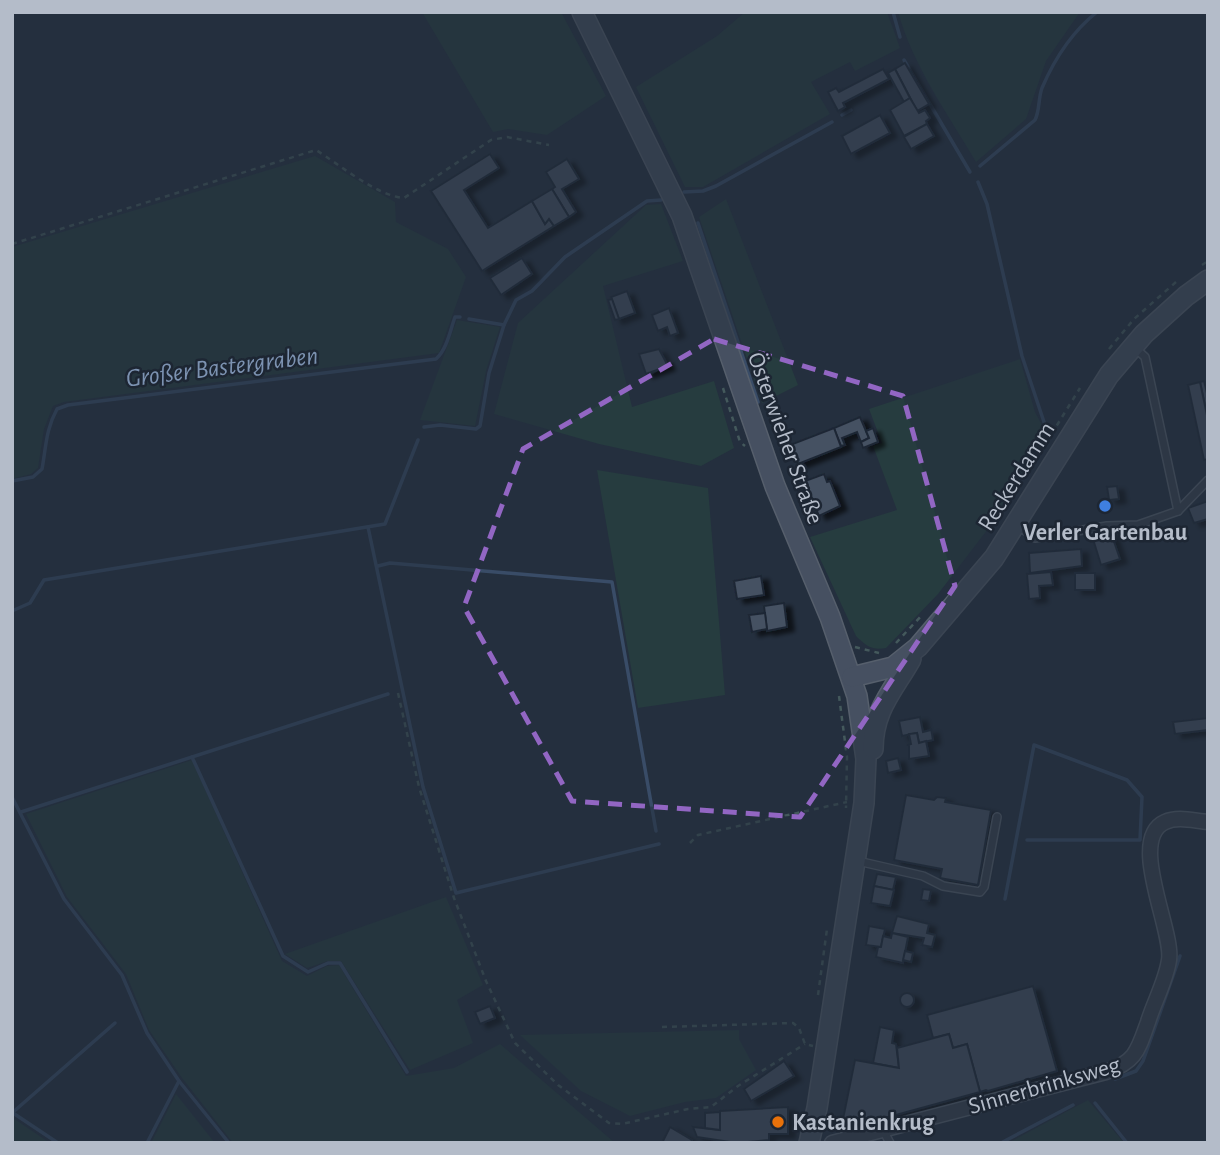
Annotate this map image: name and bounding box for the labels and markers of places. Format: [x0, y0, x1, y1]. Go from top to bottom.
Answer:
marker: Verler Gartenbau [1097, 498, 1113, 514]
place label: Verler Gartenbau [1023, 521, 1188, 545]
place label: Kastanienkrug [792, 1111, 935, 1135]
marker: Kastanienkrug [770, 1114, 786, 1130]

